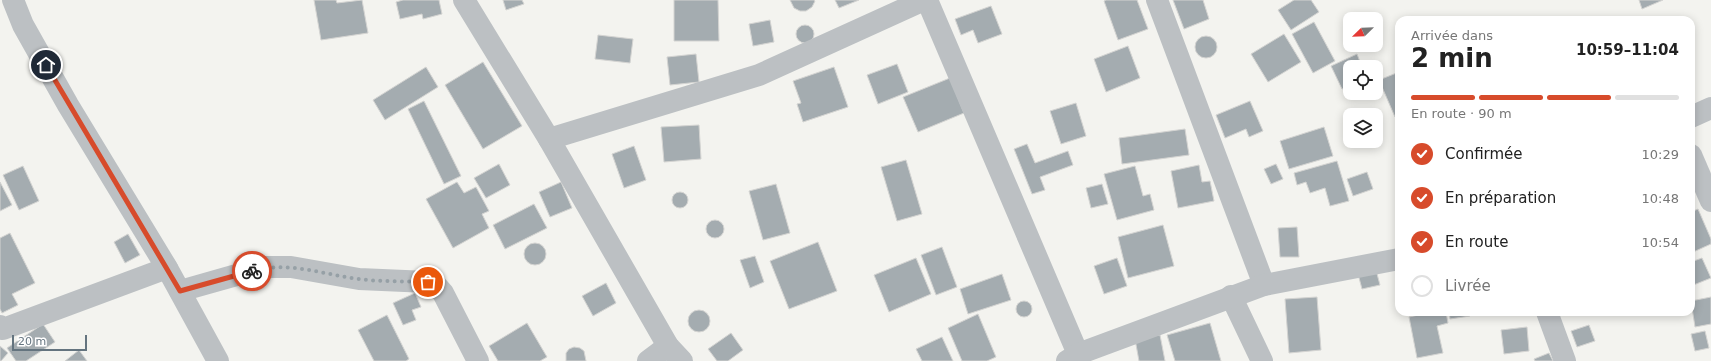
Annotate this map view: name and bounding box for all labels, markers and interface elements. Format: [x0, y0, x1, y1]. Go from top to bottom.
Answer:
north arrow [1343, 12, 1383, 52]
map controls [1343, 12, 1383, 148]
text: Arrivée dans [1411, 28, 1493, 43]
text: 10:59–11:04 [1576, 41, 1679, 59]
text: 2 min [1411, 43, 1493, 73]
pin [29, 48, 63, 82]
icon: home [35, 54, 57, 76]
button: locate [1343, 60, 1383, 100]
text: En route · 90 m [1411, 106, 1512, 121]
button: layers [1343, 108, 1383, 148]
icon: check [1411, 143, 1433, 165]
text: Confirmée [1445, 145, 1523, 163]
text: 10:29 [1642, 147, 1679, 162]
icon: check [1411, 187, 1433, 209]
text: En préparation [1445, 189, 1556, 207]
text: 10:48 [1642, 191, 1679, 206]
icon: check [1411, 231, 1433, 253]
text: En route [1445, 233, 1508, 251]
text: 10:54 [1642, 235, 1679, 250]
courier [232, 251, 272, 291]
icon: bike [241, 260, 263, 282]
pin [411, 265, 445, 299]
icon: bag [417, 271, 439, 293]
text: Livrée [1445, 277, 1491, 295]
scale bar [12, 333, 87, 352]
text: 20 m [18, 335, 46, 348]

